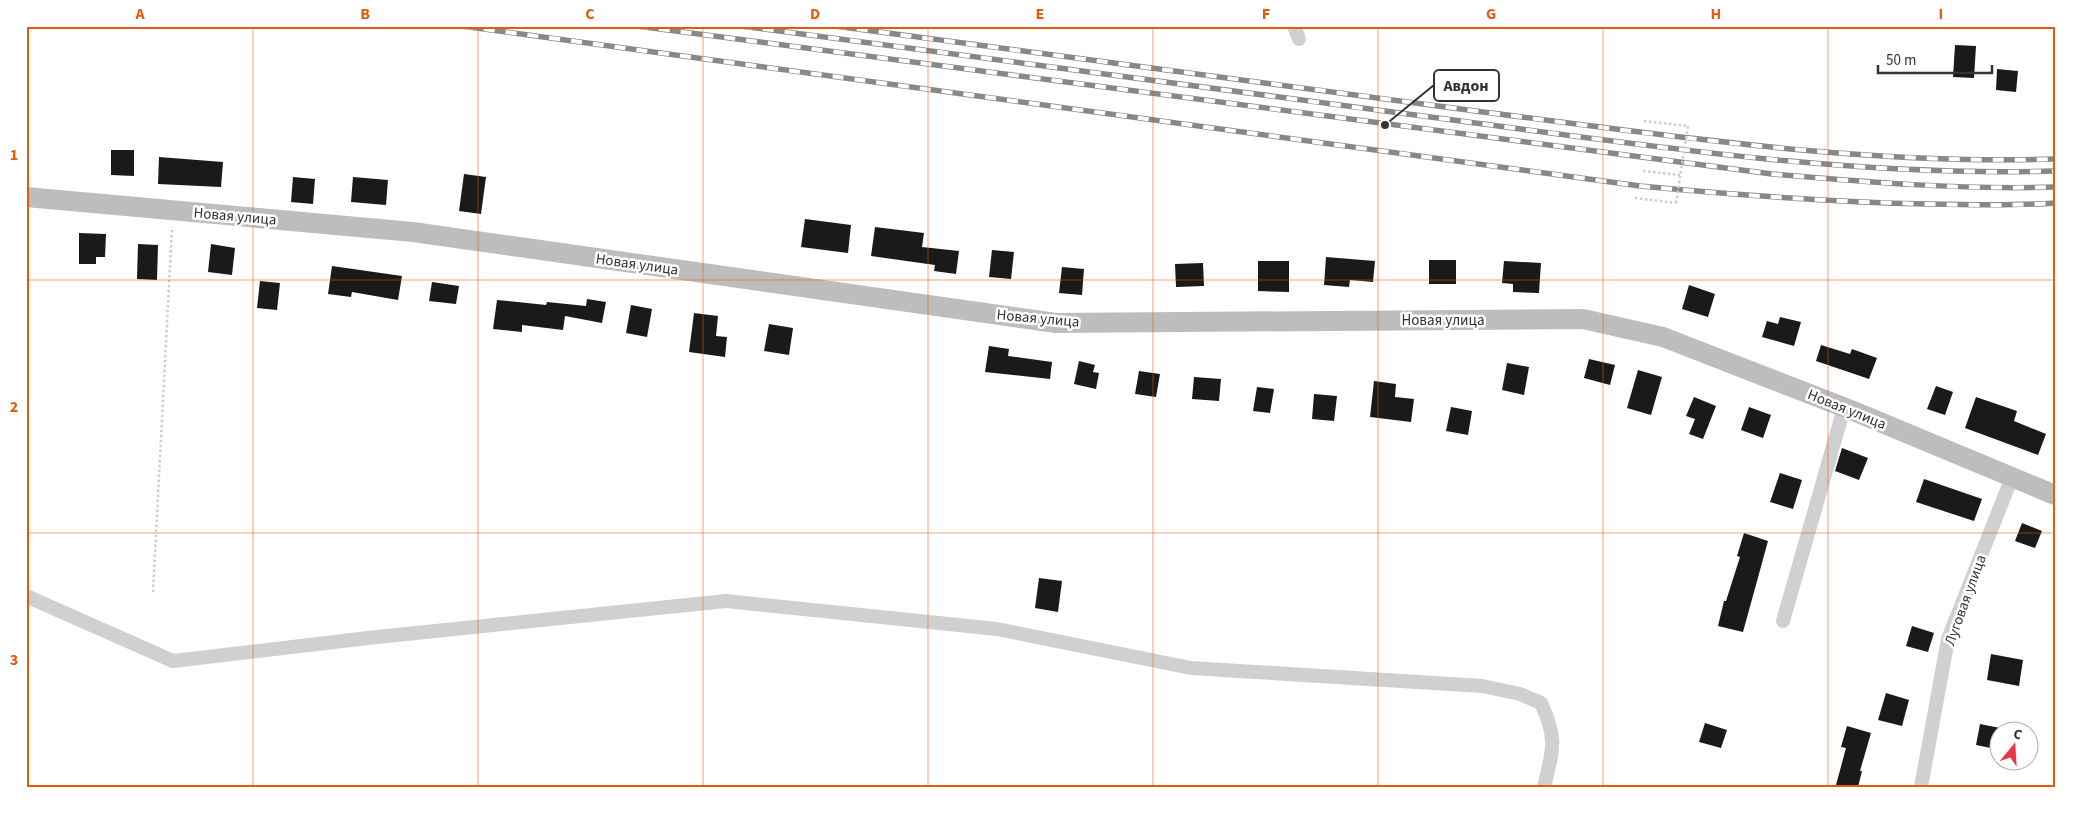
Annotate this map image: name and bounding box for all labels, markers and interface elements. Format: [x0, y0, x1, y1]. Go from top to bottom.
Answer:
text: A [134, 3, 145, 25]
text: B [360, 3, 370, 25]
text: C [585, 3, 595, 25]
text: D [810, 3, 820, 25]
text: E [1036, 3, 1044, 25]
text: F [1262, 3, 1270, 25]
text: G [1486, 3, 1496, 25]
text: H [1711, 3, 1721, 25]
text: I [1939, 3, 1943, 25]
scale bar [1878, 42, 1992, 74]
text: 50 m [1886, 50, 1916, 71]
callout: Авдон [1434, 70, 1499, 101]
text: Авдон [1442, 75, 1489, 97]
text: 1 [10, 144, 18, 166]
street label: Новая улица [193, 202, 277, 231]
street label: Новая улица [594, 248, 680, 281]
street label: Новая улица [996, 304, 1080, 333]
street label: Новая улица [1401, 310, 1485, 331]
street label: Новая улица [1804, 384, 1889, 435]
text: 2 [10, 396, 18, 418]
street label: Луговая улица [1939, 552, 1992, 649]
text: 3 [10, 649, 18, 671]
north arrow [1988, 720, 2038, 770]
text: С [2011, 724, 2025, 745]

